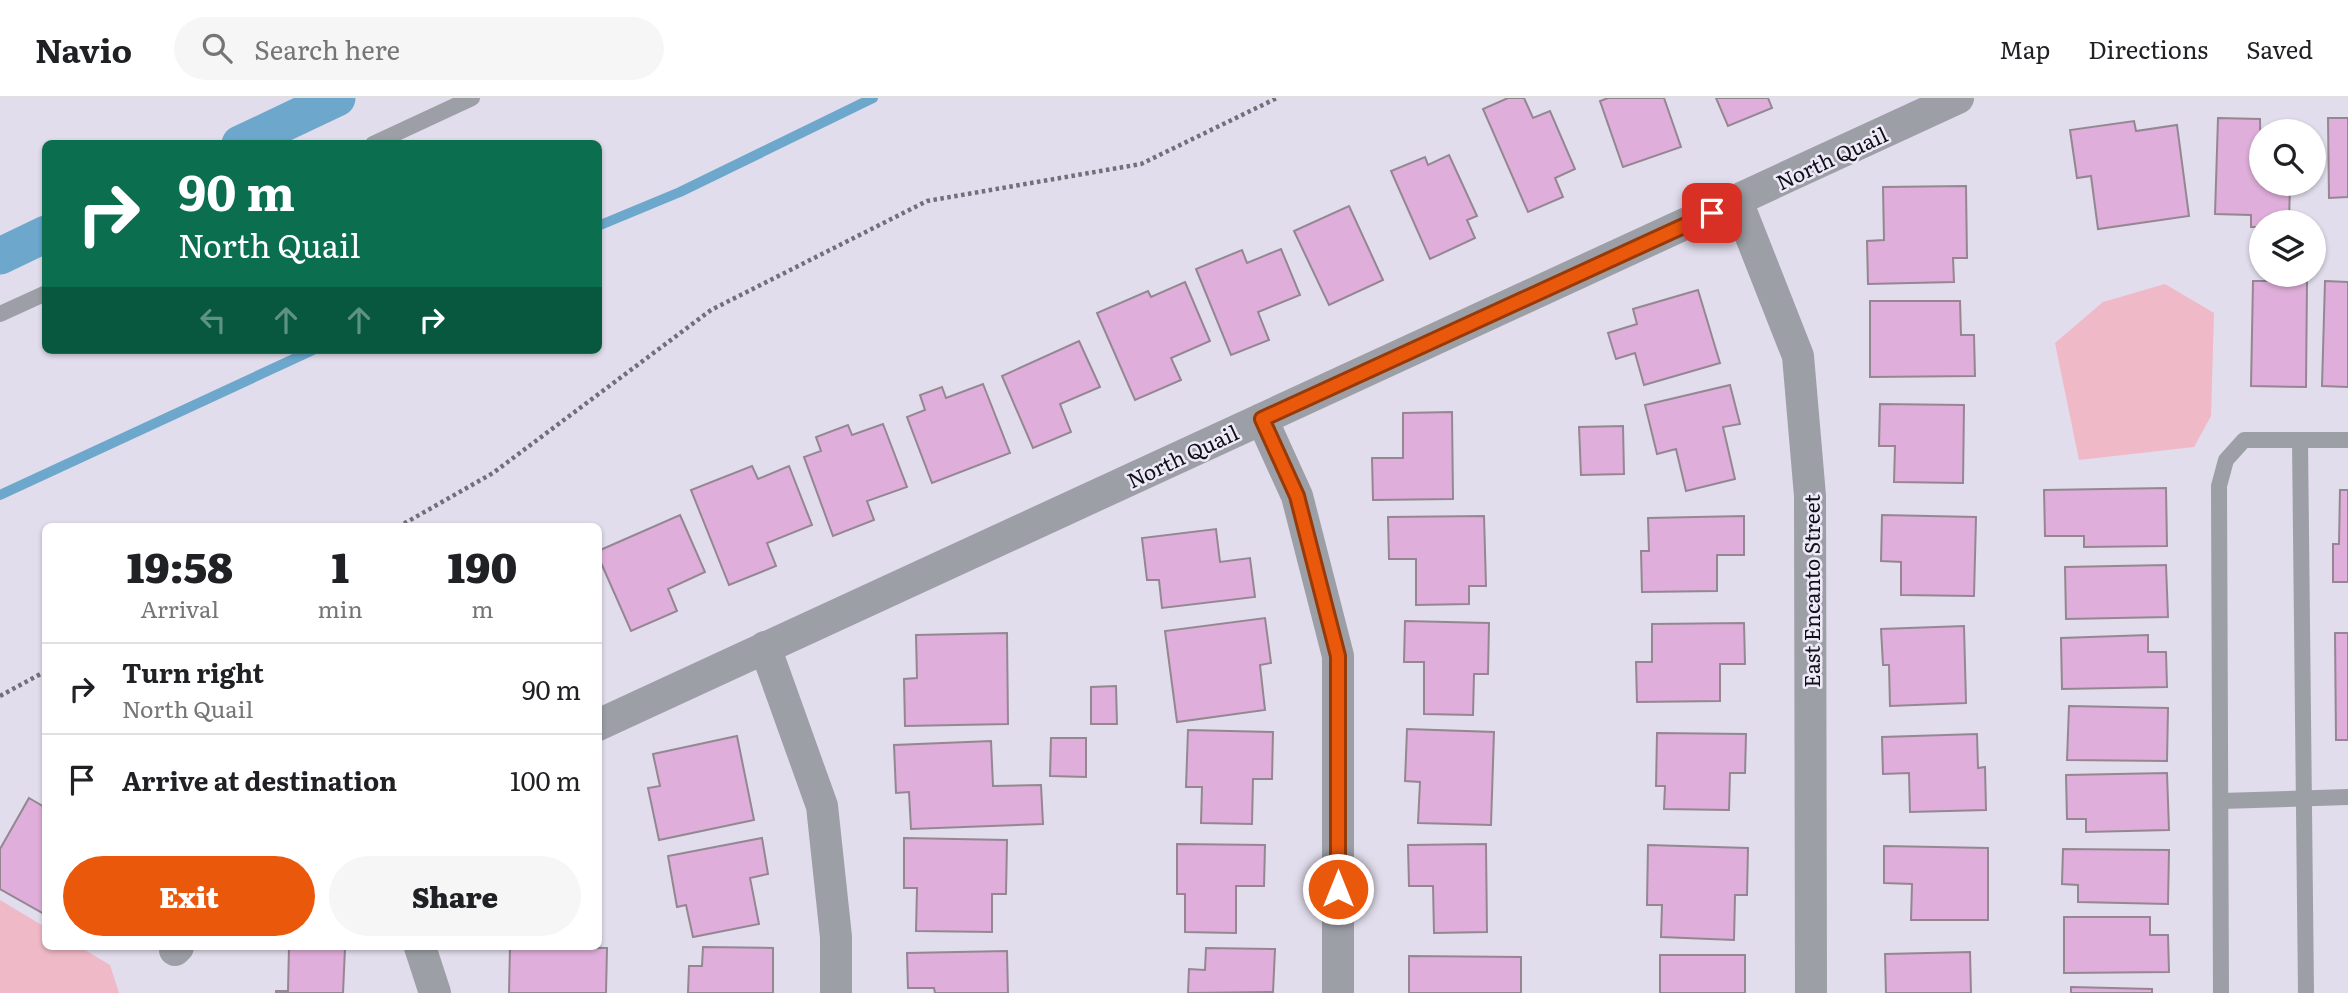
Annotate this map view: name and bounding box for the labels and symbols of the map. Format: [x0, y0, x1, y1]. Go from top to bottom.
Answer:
street label: North Quail [1770, 118, 1892, 196]
pin [1682, 183, 1742, 243]
street label: North Quail [1121, 416, 1243, 494]
street label: East Encanto Street [1795, 494, 1826, 688]
position arrow [1301, 852, 1375, 926]

